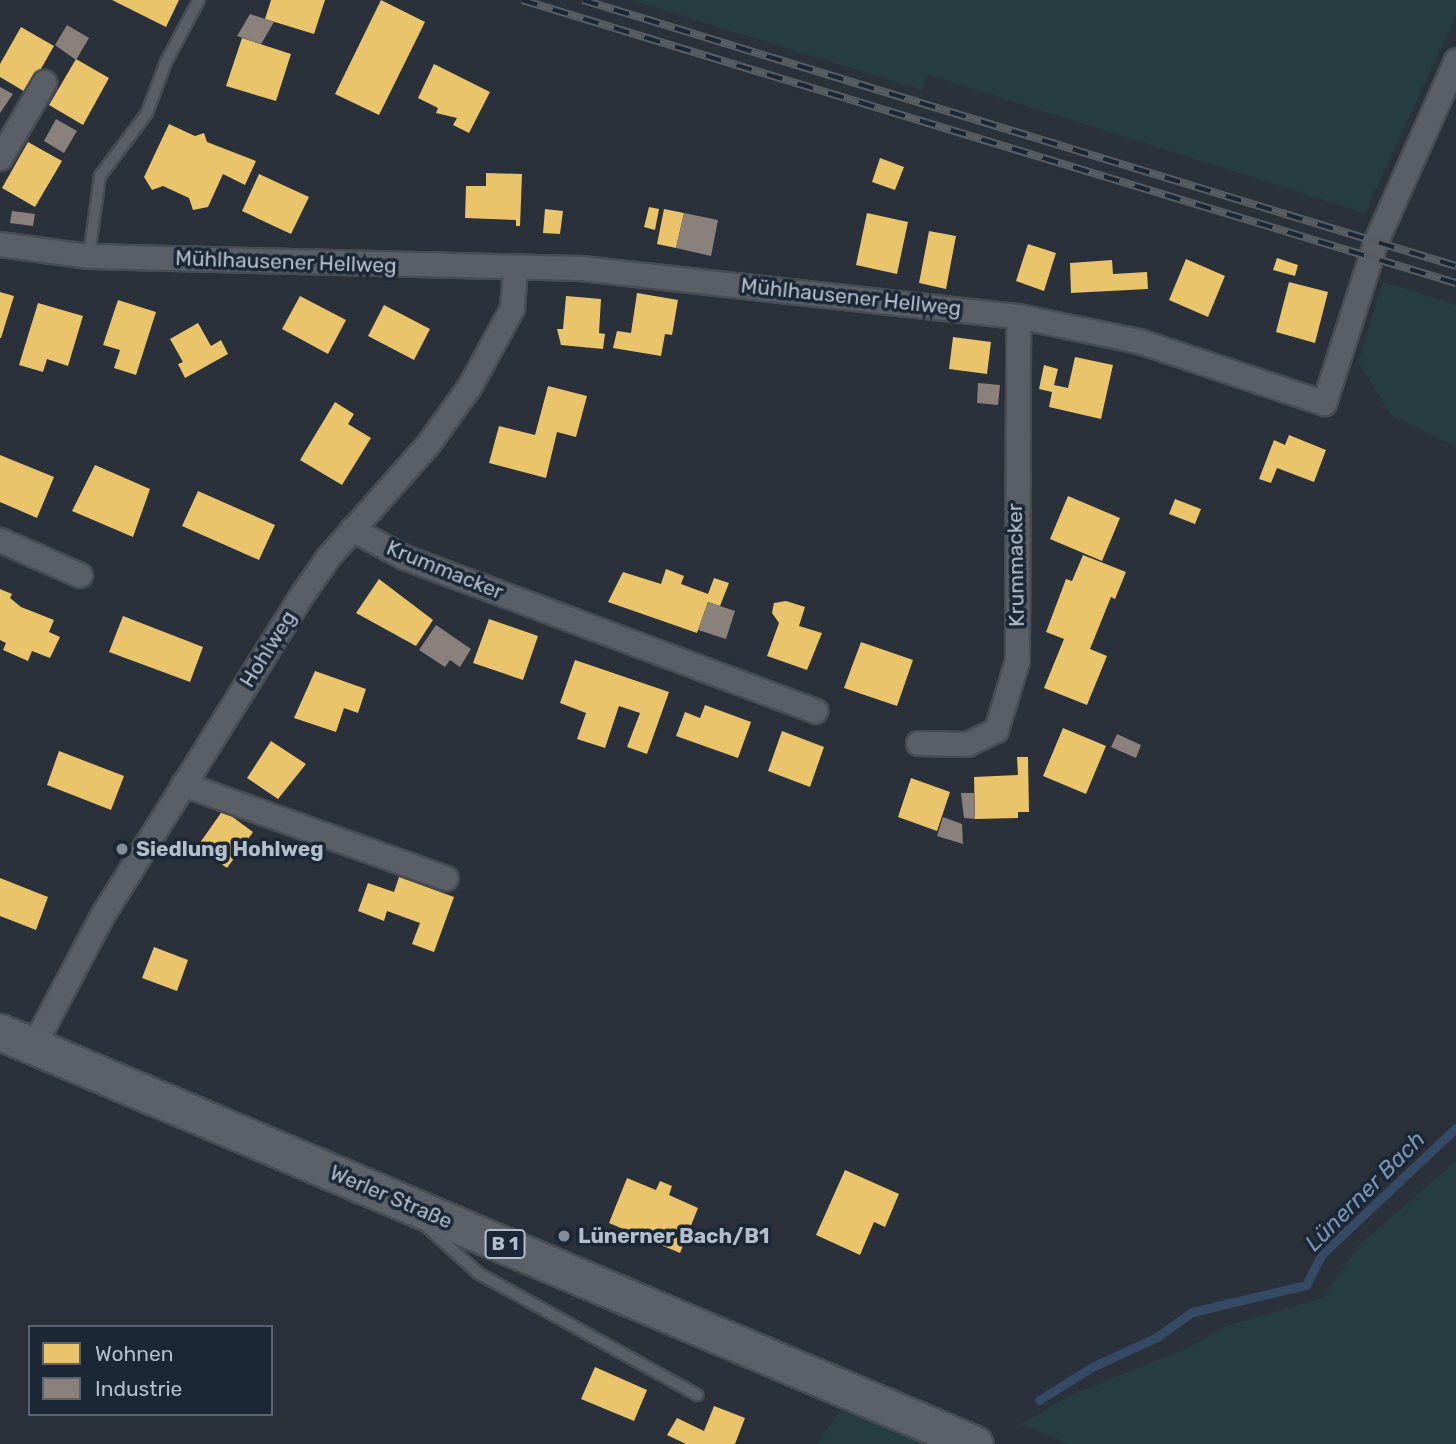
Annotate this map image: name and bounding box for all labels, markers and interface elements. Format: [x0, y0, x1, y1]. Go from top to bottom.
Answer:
street label: Mühlhausener Hellweg [175, 246, 397, 278]
street label: Mühlhausener Hellweg [739, 273, 963, 321]
street label: Krummacker [1002, 503, 1030, 627]
street label: Krummacker [383, 535, 507, 605]
street label: Hohlweg [235, 606, 301, 692]
place label: Siedlung Hohlweg [136, 836, 324, 862]
marker: Siedlung Hohlweg [114, 841, 130, 857]
water label: Lünerner Bach [1299, 1125, 1431, 1257]
street label: Werler Straße [326, 1160, 456, 1234]
place label: Lünerner Bach/B1 [578, 1223, 770, 1249]
road number: B 1 [484, 1228, 526, 1260]
marker: Lünerner Bach/B1 [556, 1228, 572, 1244]
legend [28, 1325, 273, 1416]
text: Wohnen [95, 1341, 173, 1366]
text: Industrie [95, 1376, 182, 1401]

